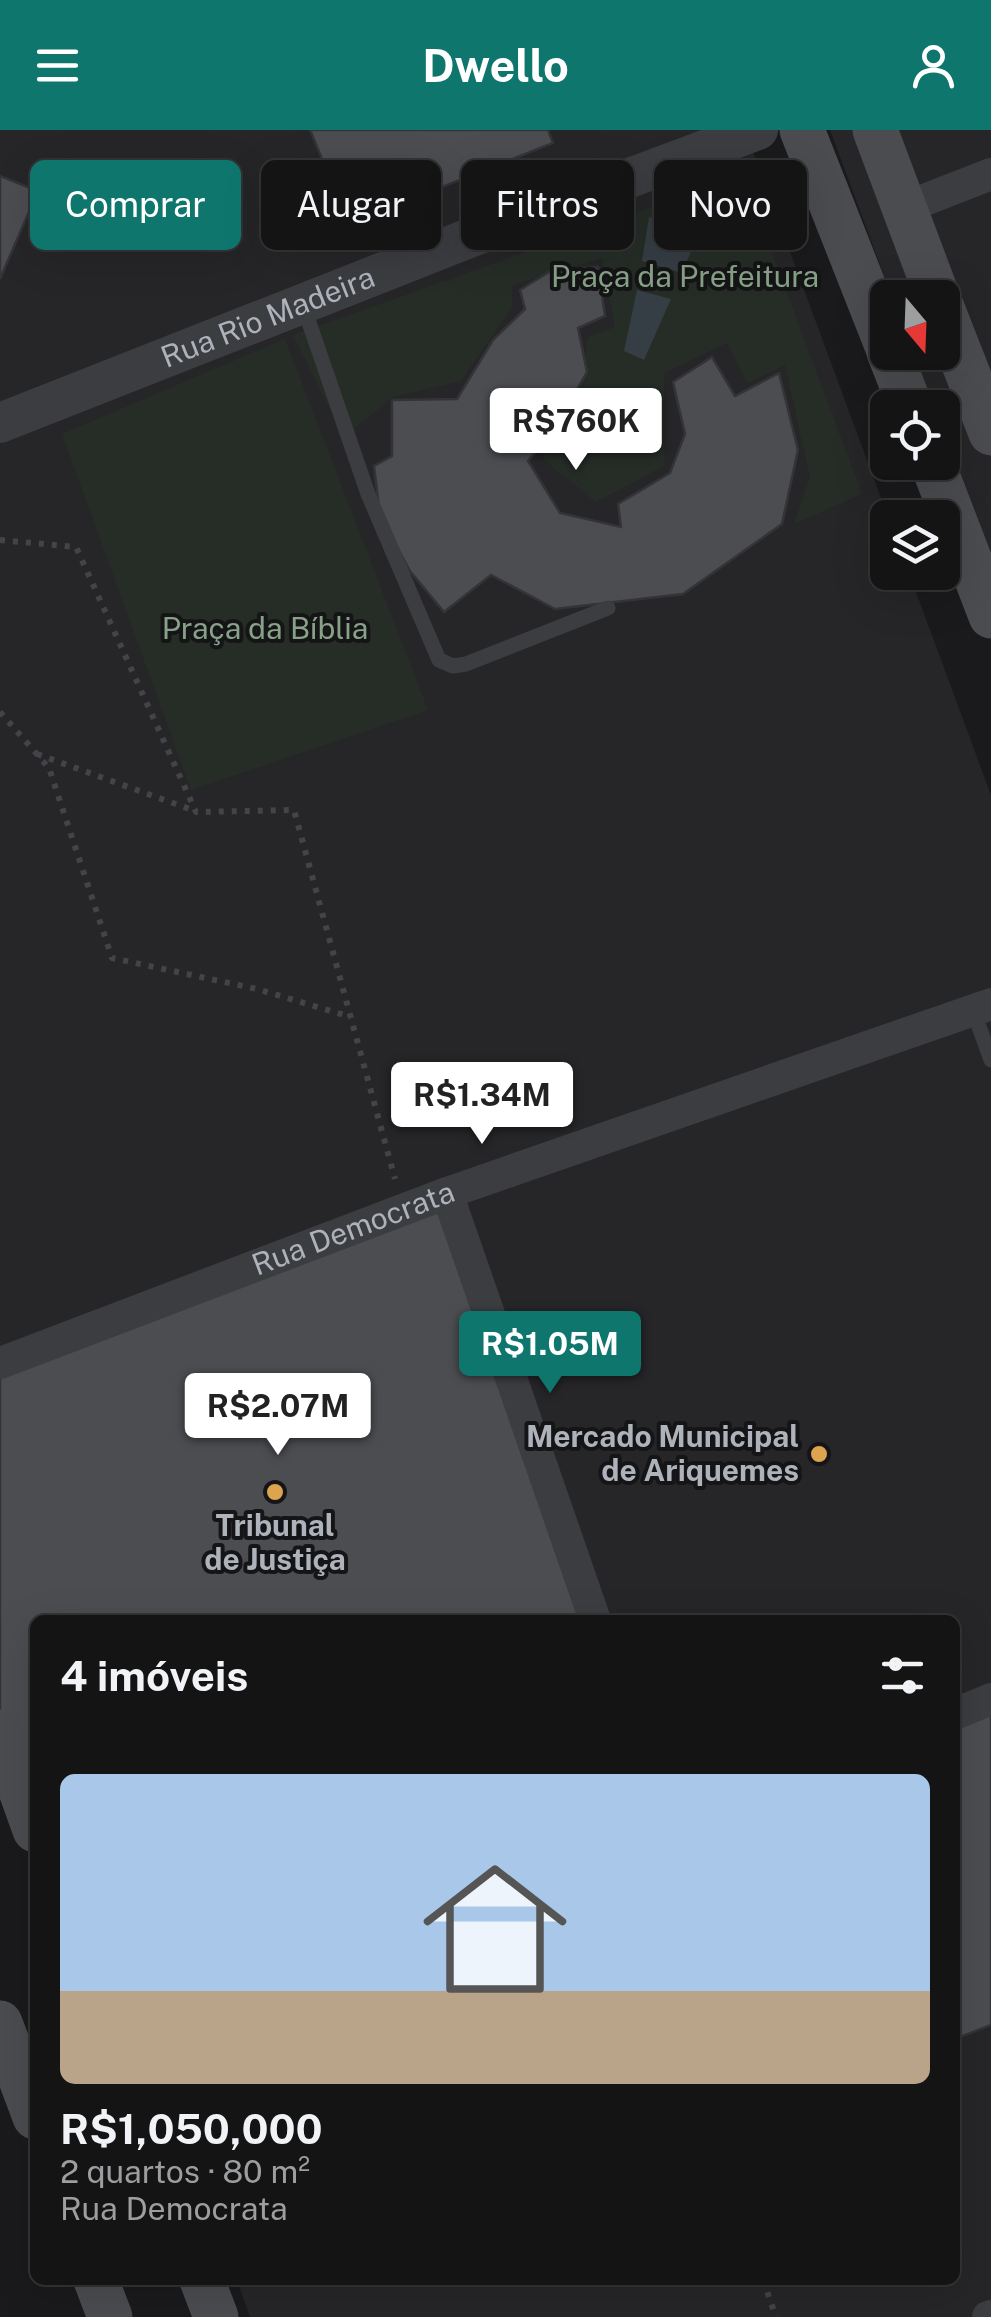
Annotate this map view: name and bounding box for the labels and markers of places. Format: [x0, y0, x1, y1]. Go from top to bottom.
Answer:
pin: R$760K [495, 388, 657, 473]
pin: R$1.34M [390, 1062, 574, 1147]
pin: R$1.05M [458, 1311, 642, 1396]
pin: R$2.07M [186, 1373, 370, 1458]
place label: Mercado Municipal de Ariquemes [526, 1418, 799, 1488]
marker: Mercado Municipal de Ariquemes [808, 1443, 830, 1465]
marker: Tribunal de Justiça [264, 1481, 286, 1503]
place label: Tribunal de Justiça [204, 1507, 346, 1577]

